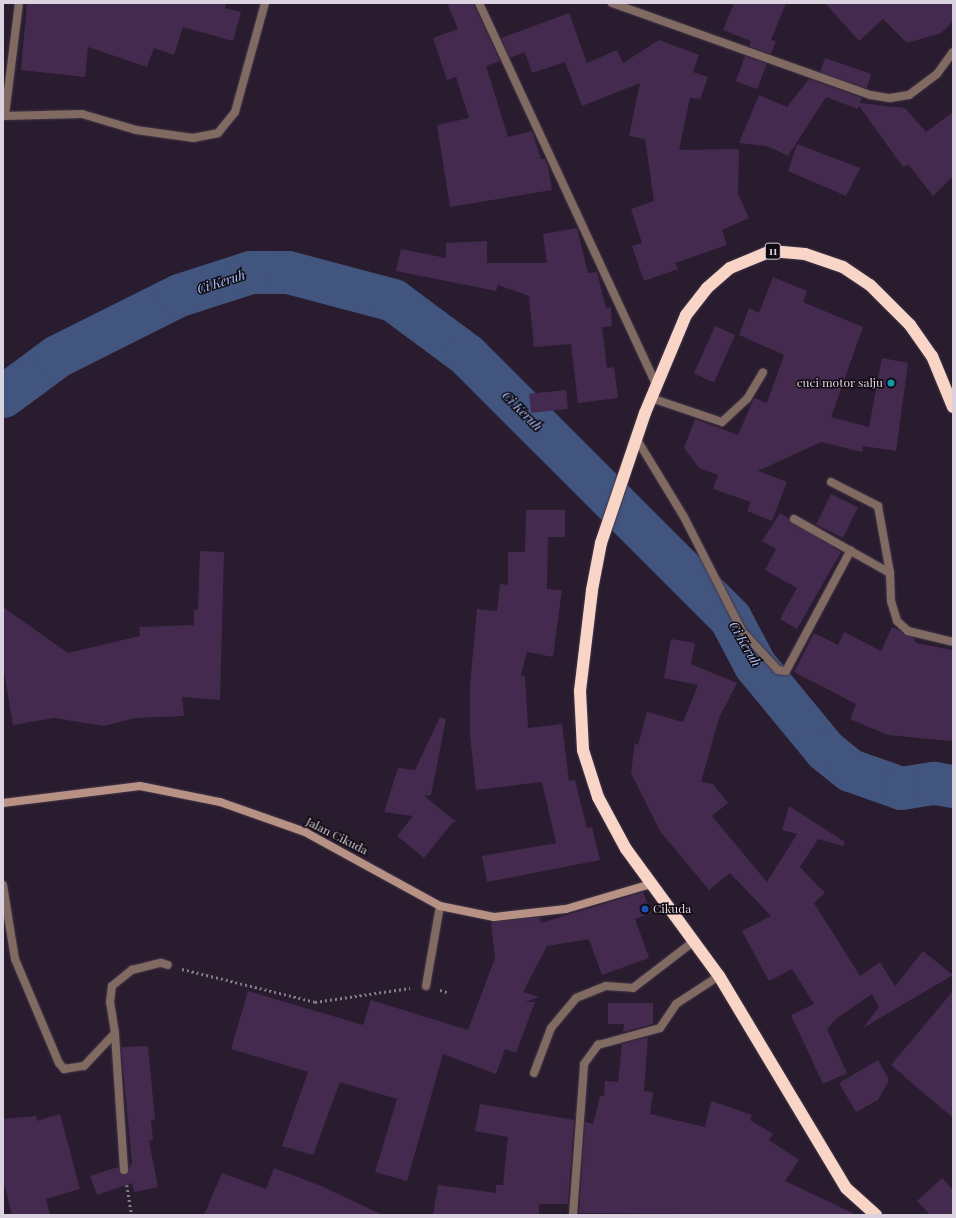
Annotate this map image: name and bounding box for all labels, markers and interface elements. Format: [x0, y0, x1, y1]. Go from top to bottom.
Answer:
road number: 11 [764, 242, 782, 260]
water label: Ci Keruh [195, 267, 247, 297]
place label: cuci motor salju [797, 376, 883, 390]
marker: cuci motor salju [886, 378, 896, 388]
water label: Ci Keruh [499, 388, 545, 434]
water label: Ci Keruh [726, 618, 764, 670]
street label: Jalan Cikuda [304, 814, 370, 858]
place label: Cikuda [653, 902, 691, 916]
marker: Cikuda [640, 904, 650, 914]

